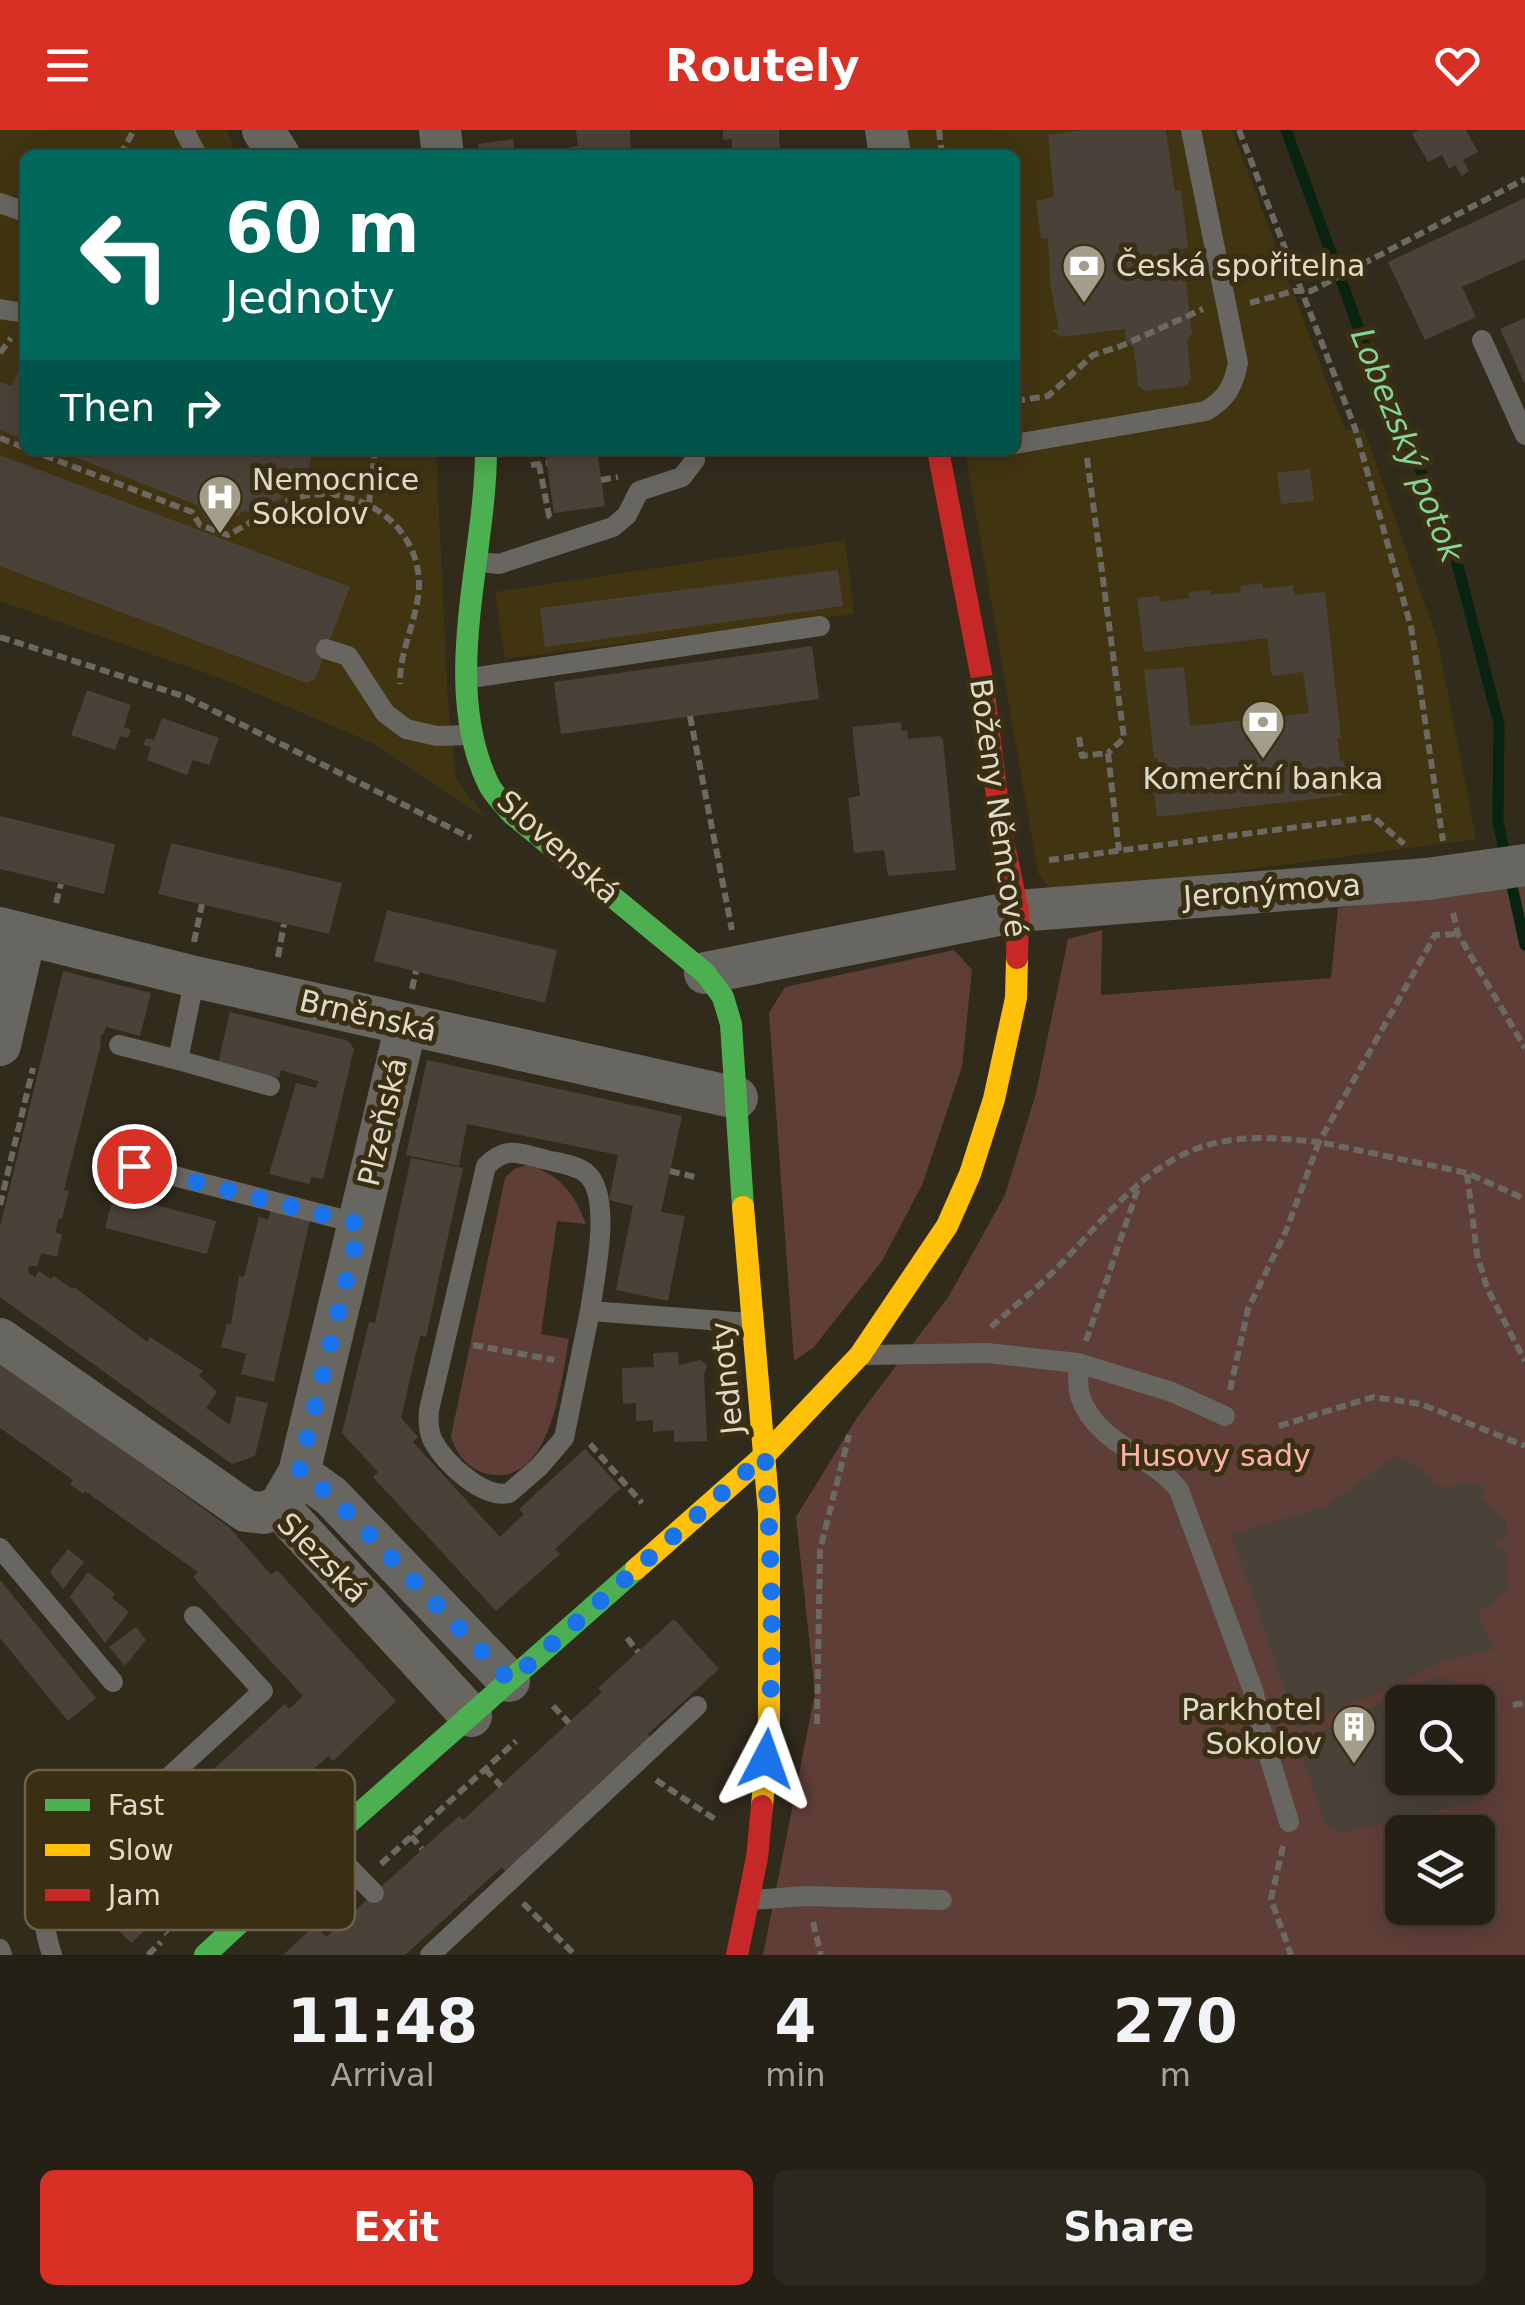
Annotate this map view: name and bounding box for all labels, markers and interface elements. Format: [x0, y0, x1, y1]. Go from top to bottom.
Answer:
icon: menu [40, 38, 95, 93]
icon: heart [1430, 38, 1485, 93]
text: Routely [665, 39, 860, 92]
text: 60 m [225, 187, 420, 269]
icon: left [60, 190, 190, 320]
bank icon: Česká spořitelna [1061, 243, 1107, 304]
place label: Česká spořitelna [1116, 247, 1365, 283]
text: Jednoty [225, 271, 395, 324]
water label: Lobezský potok [1343, 322, 1472, 569]
icon: right [175, 380, 230, 435]
text: Then [60, 386, 155, 430]
place label: Nemocnice Sokolov [252, 462, 419, 531]
hospital icon: Nemocnice Sokolov [197, 474, 243, 535]
street label: Boženy Němcové [963, 676, 1034, 939]
bank icon: Komerční banka [1240, 699, 1286, 760]
place label: Komerční banka [1143, 761, 1383, 796]
street label: Slovenská [490, 783, 626, 910]
street label: Jeronýmova [1180, 867, 1362, 914]
street label: Brněnská [296, 983, 440, 1048]
street label: Plzeňská [351, 1054, 414, 1189]
pin [92, 1124, 177, 1209]
icon: arrive [107, 1139, 162, 1194]
street label: Jednoty [703, 1320, 750, 1438]
park label: Husovy sady [1119, 1438, 1311, 1473]
street label: Slezská [270, 1506, 374, 1610]
map controls [1385, 1685, 1495, 1925]
button: search [1385, 1685, 1495, 1795]
place label: Parkhotel Sokolov [1181, 1692, 1322, 1761]
building icon: Parkhotel Sokolov [1331, 1704, 1377, 1765]
position arrow [714, 1707, 818, 1811]
legend [25, 1770, 355, 1930]
text: Fast [108, 1789, 164, 1822]
button: layers [1385, 1815, 1495, 1925]
text: Slow [108, 1834, 174, 1867]
text: Jam [106, 1879, 161, 1912]
text: 11:48 [287, 1986, 478, 2056]
text: 4 [774, 1986, 816, 2056]
text: 270 [1113, 1986, 1238, 2056]
text: Arrival [331, 2056, 435, 2094]
text: min [765, 2056, 826, 2094]
text: m [1160, 2056, 1191, 2094]
button: Exit [40, 2170, 753, 2285]
button: Share [773, 2170, 1485, 2285]

